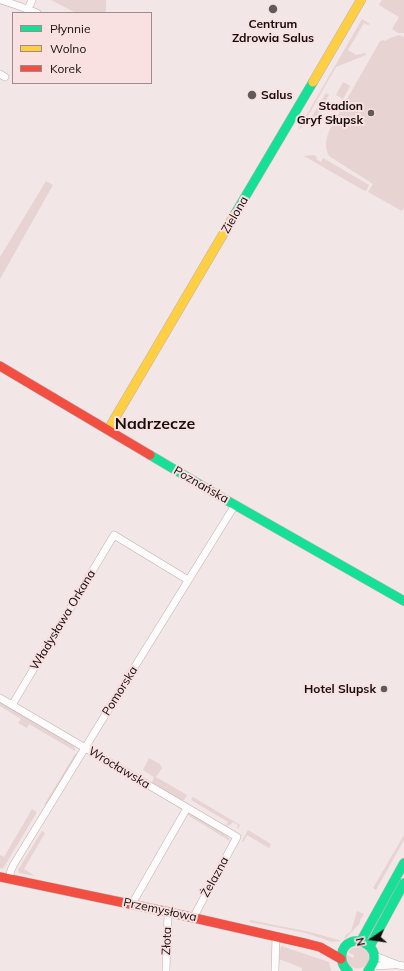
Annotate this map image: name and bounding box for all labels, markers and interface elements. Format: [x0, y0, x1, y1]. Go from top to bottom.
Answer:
marker: Centrum Zdrowia Salus [267, 3, 279, 15]
legend [12, 12, 152, 84]
place label: Centrum Zdrowia Salus [232, 17, 314, 45]
text: Płynnie [50, 21, 91, 36]
text: Wolno [50, 41, 86, 56]
text: Korek [50, 61, 81, 76]
place label: Salus [261, 88, 292, 102]
marker: Salus [246, 89, 258, 101]
place label: Stadion Gryf Słupsk [297, 99, 363, 127]
marker: Stadion Gryf Słupsk [366, 108, 376, 118]
street label: Zielona [219, 194, 251, 236]
district label: Nadrzecze [115, 414, 195, 434]
street label: Poznańska [171, 463, 231, 507]
street label: Władysława Orkana [27, 567, 99, 673]
street label: Pomorska [99, 664, 141, 718]
place label: Hotel Slupsk [304, 682, 376, 696]
marker: Hotel Slupsk [379, 684, 389, 694]
street label: Wrocławska [86, 744, 152, 792]
street label: Żelazna [198, 854, 232, 900]
street label: Przemysłowa [122, 895, 198, 925]
north arrow [352, 919, 392, 959]
street label: Złota [159, 927, 175, 955]
text: N [353, 936, 368, 947]

